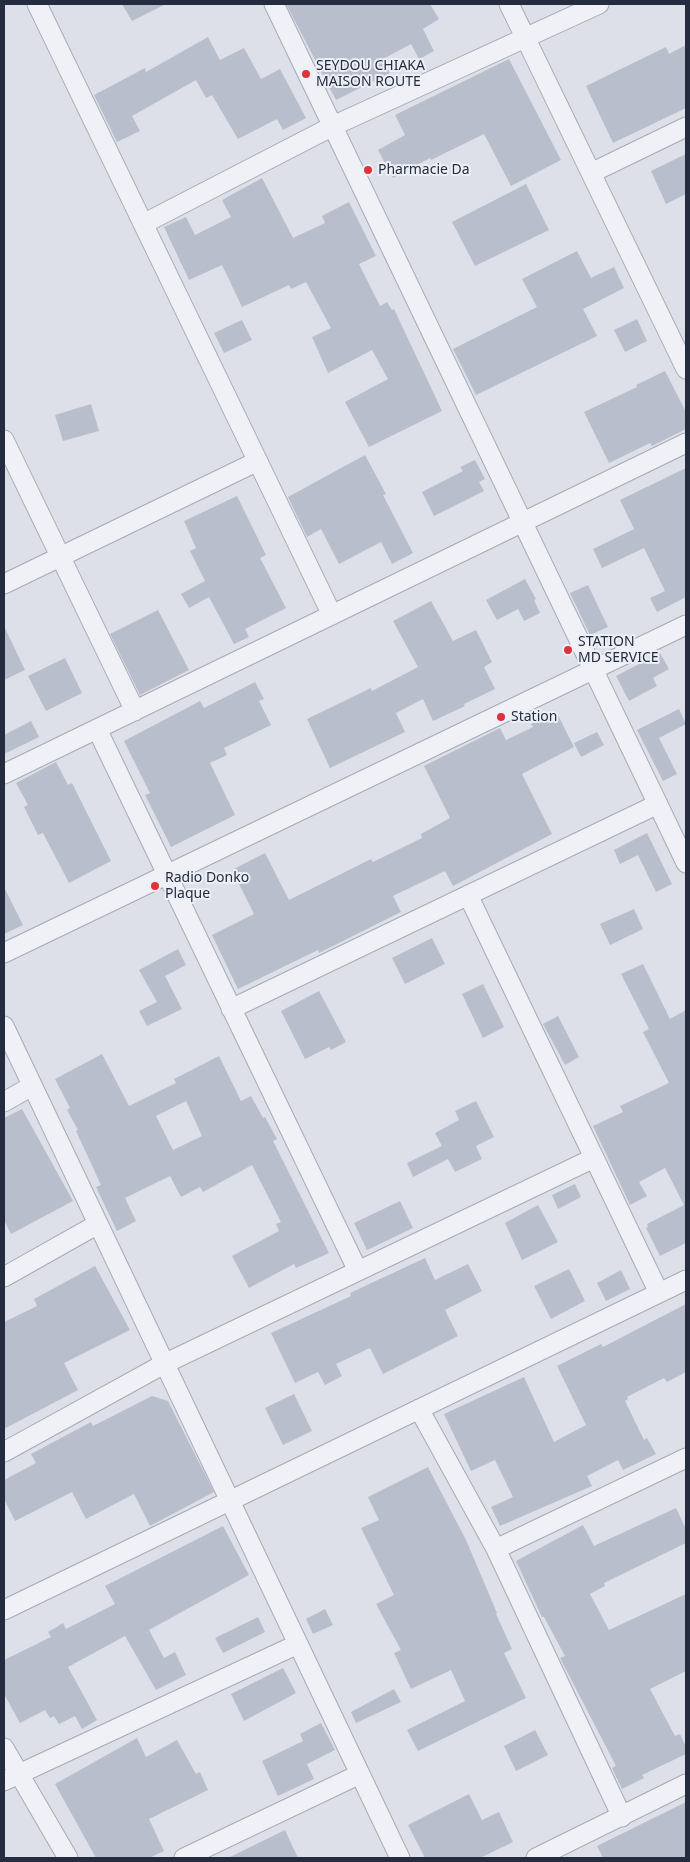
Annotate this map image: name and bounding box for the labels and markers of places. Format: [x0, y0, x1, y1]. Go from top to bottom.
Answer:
place label: SEYDOU CHIAKA MAISON ROUTE [316, 58, 425, 90]
marker: SEYDOU CHIAKA MAISON ROUTE [300, 68, 312, 80]
place label: Pharmacie Da [378, 162, 470, 178]
marker: Pharmacie Da [362, 164, 374, 176]
place label: STATION MD SERVICE [578, 634, 659, 666]
marker: STATION MD SERVICE [562, 644, 574, 656]
place label: Station [511, 709, 557, 725]
marker: Station [495, 711, 507, 723]
place label: Radio Donko Plaque [165, 870, 249, 902]
marker: Radio Donko Plaque [149, 880, 161, 892]

